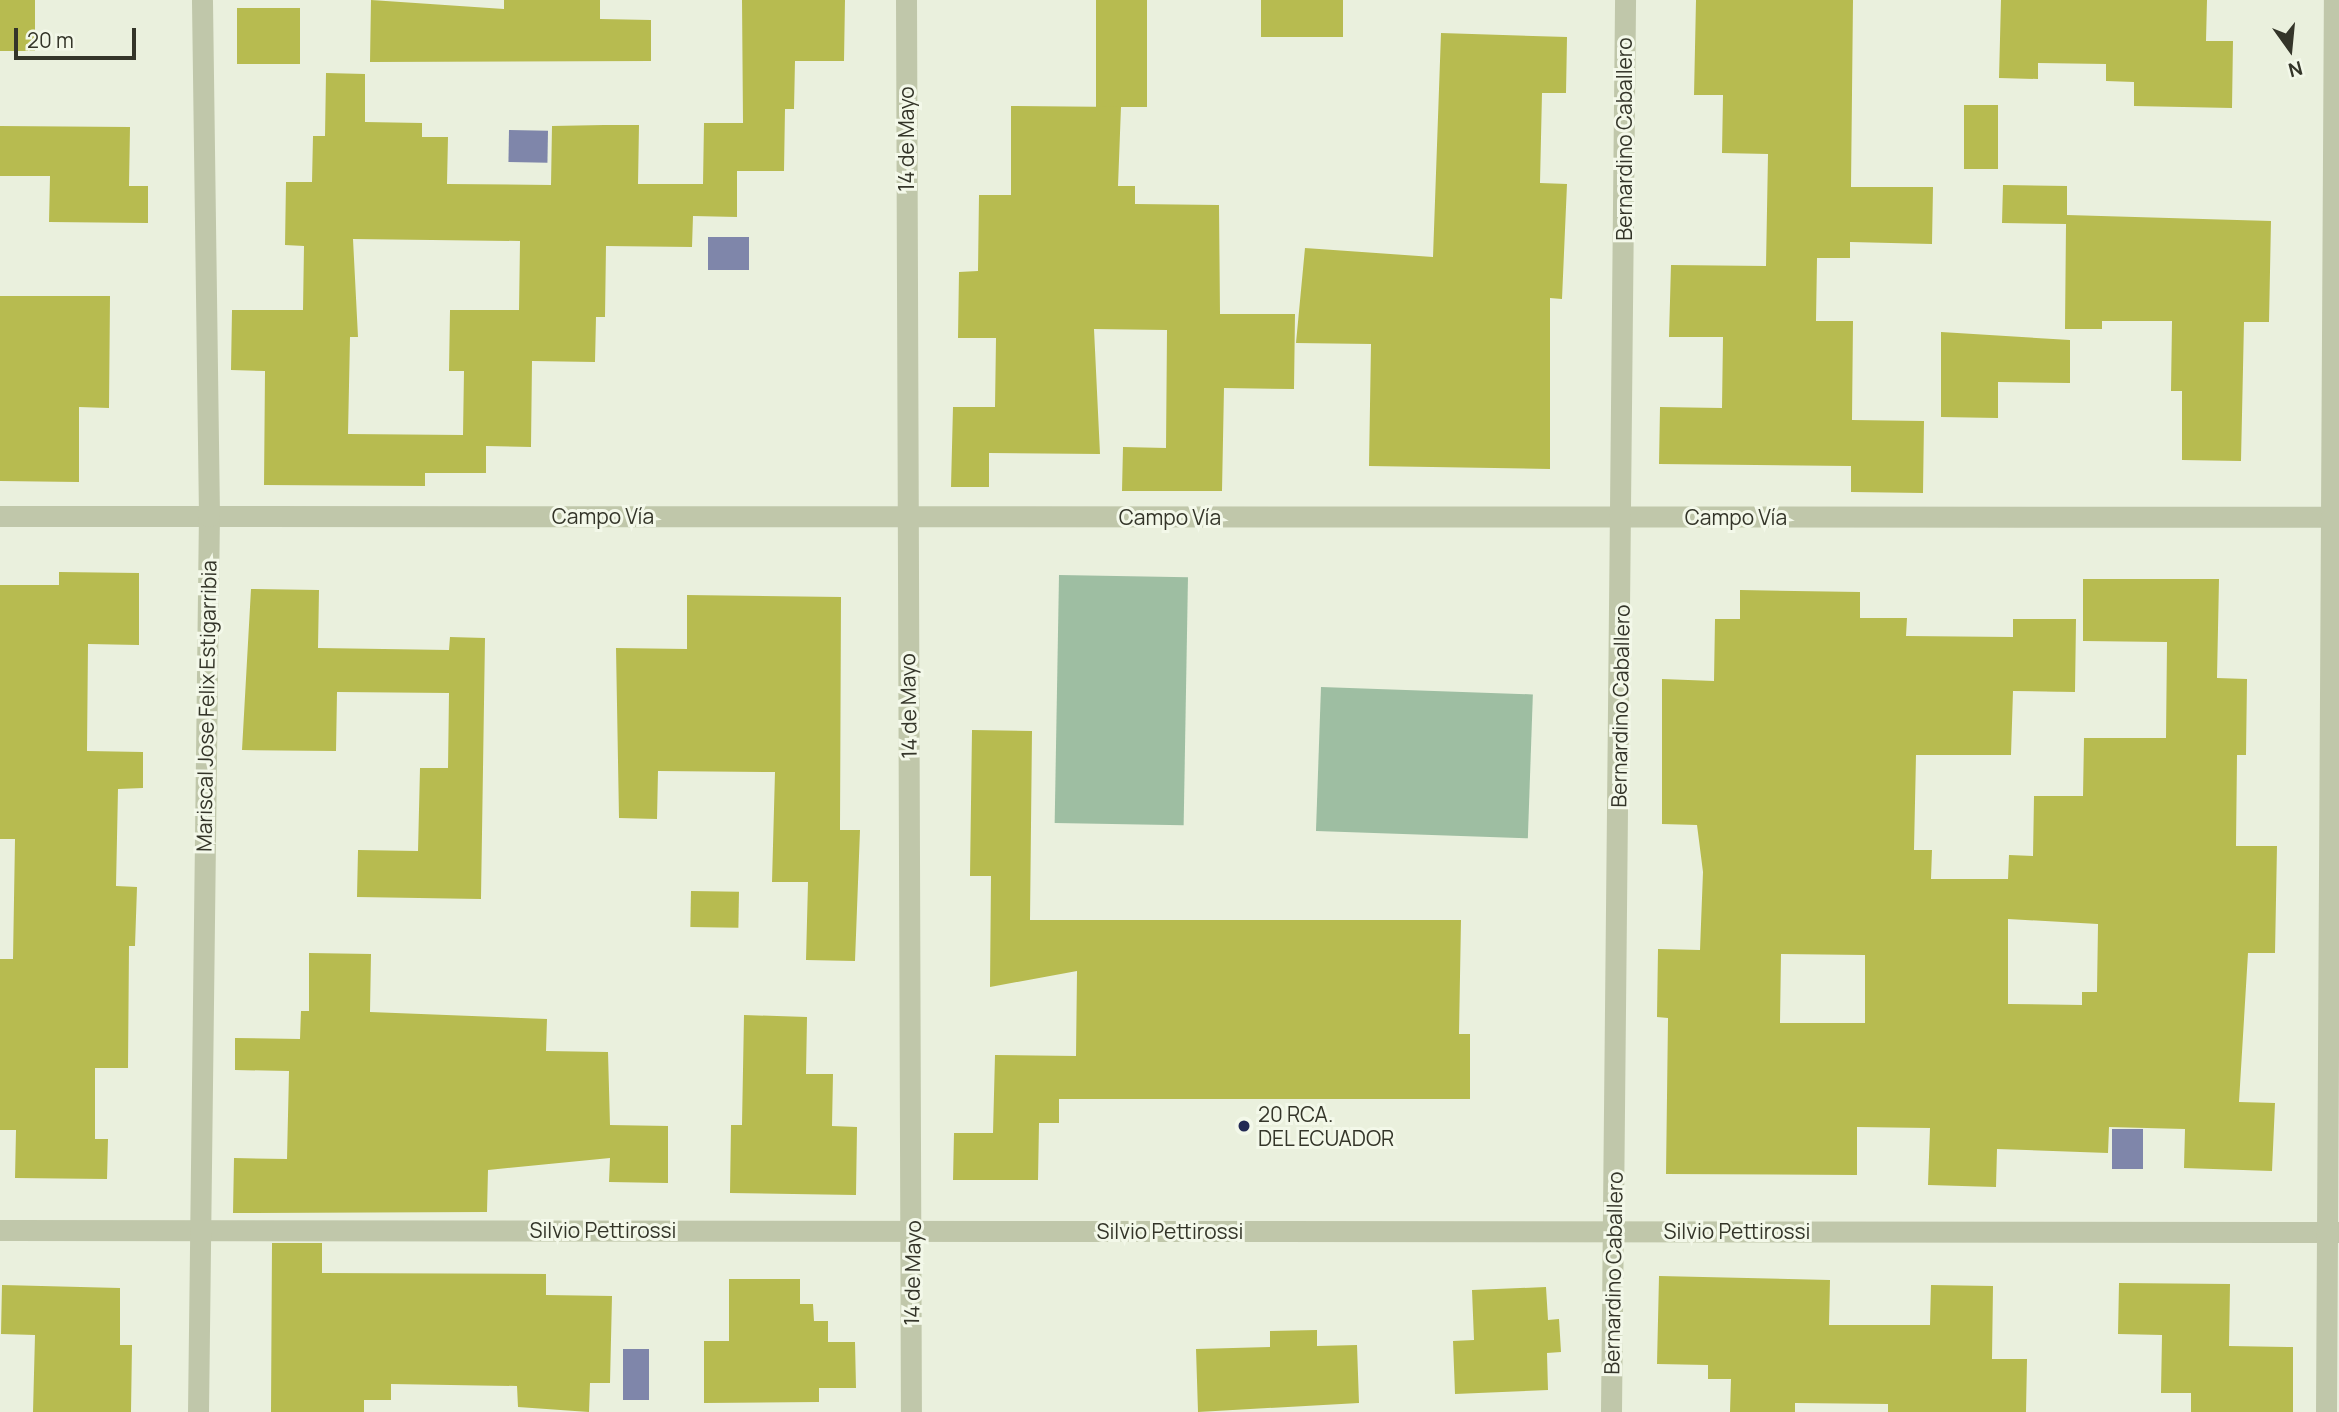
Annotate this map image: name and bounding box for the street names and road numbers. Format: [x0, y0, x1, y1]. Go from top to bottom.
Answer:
street label: Bernardino Caballero [1611, 37, 1637, 241]
street label: 14 de Mayo [893, 86, 919, 192]
street label: Campo Vía [552, 503, 654, 529]
street label: Campo Vía [1119, 504, 1221, 530]
street label: Campo Vía [1685, 504, 1787, 530]
street label: Mariscal Jose Felix Estigarribia [191, 560, 221, 852]
street label: Bernardino Caballero [1606, 604, 1634, 808]
street label: 14 de Mayo [894, 653, 922, 759]
street label: Bernardino Caballero [1599, 1171, 1627, 1375]
street label: Silvio Pettirossi [530, 1217, 676, 1243]
street label: Silvio Pettirossi [1097, 1218, 1243, 1244]
street label: Silvio Pettirossi [1664, 1218, 1810, 1244]
street label: 14 de Mayo [898, 1220, 926, 1326]

